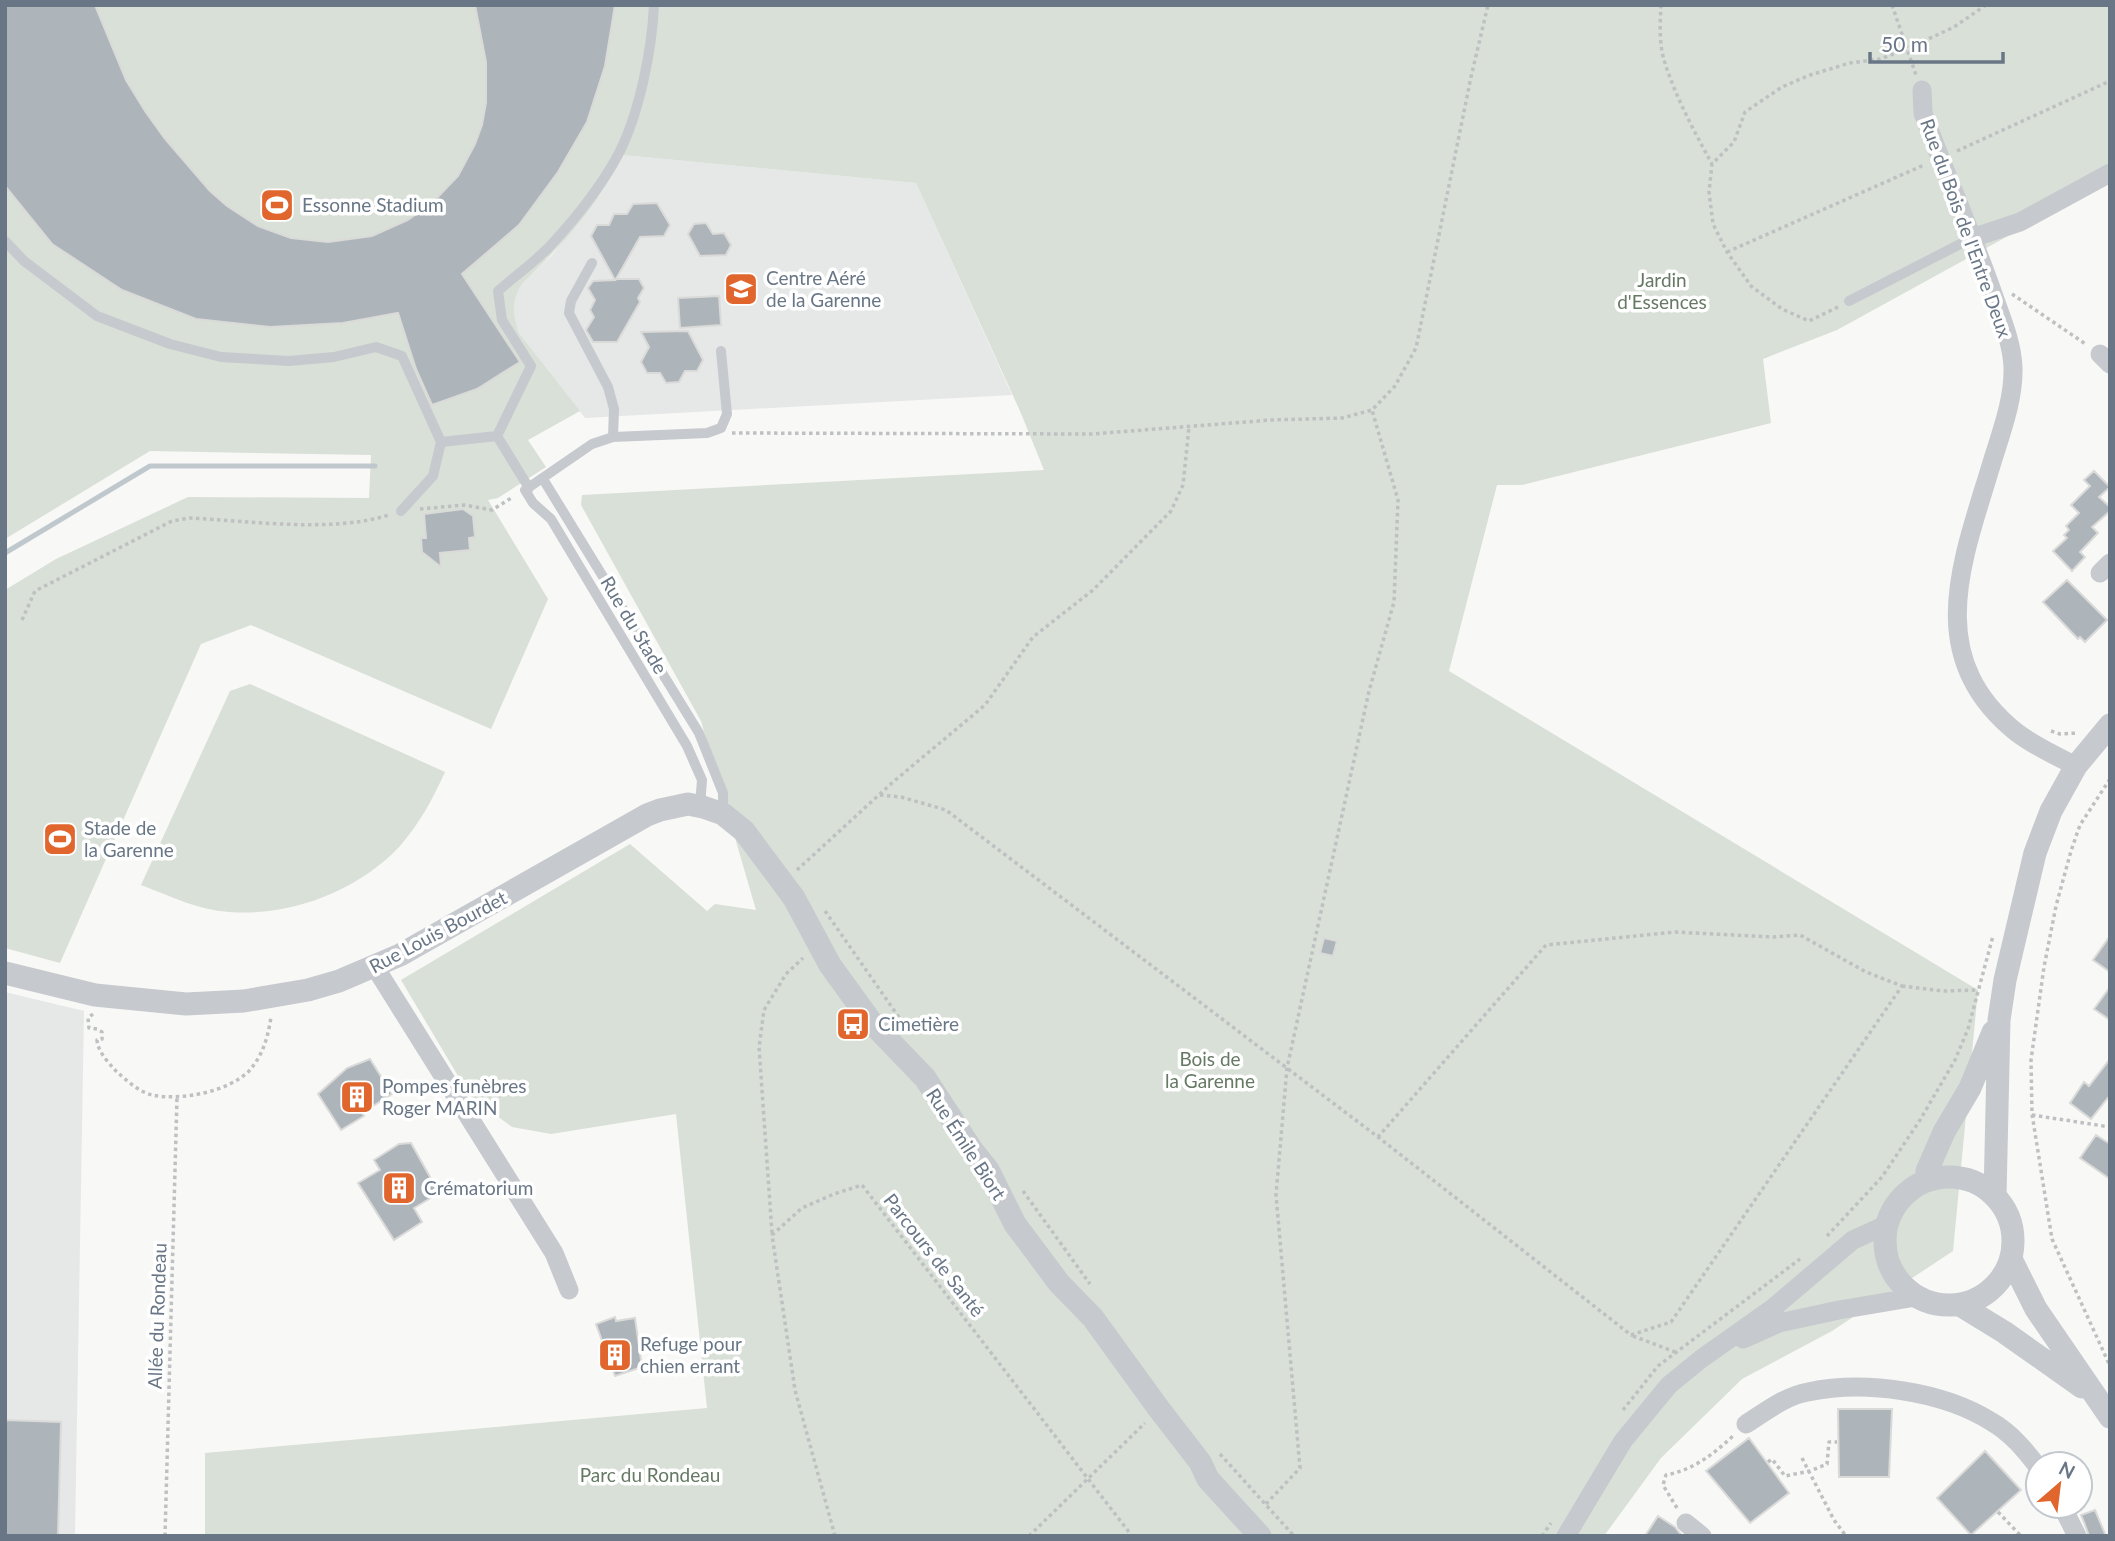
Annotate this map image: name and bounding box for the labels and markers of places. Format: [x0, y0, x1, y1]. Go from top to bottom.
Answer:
sports icon: Essonne Stadium [258, 186, 296, 224]
place label: Essonne Stadium [302, 193, 444, 216]
place label: Centre Aéré de la Garenne [766, 266, 881, 311]
school or university icon: Centre Aéré de la Garenne [722, 270, 760, 308]
place label: Stade de la Garenne [84, 816, 174, 861]
sports icon: Stade de la Garenne [41, 820, 79, 858]
bus stop icon: Cimetière [834, 1005, 872, 1043]
place label: Cimetière [878, 1012, 959, 1035]
place label: Pompes funèbres Roger MARIN [382, 1074, 526, 1119]
building icon: Pompes funèbres Roger MARIN [338, 1078, 376, 1116]
building icon: Crématorium [380, 1169, 418, 1207]
place label: Crématorium [424, 1176, 533, 1199]
place label: Refuge pour chien errant [640, 1332, 742, 1377]
building icon: Refuge pour chien errant [596, 1336, 634, 1374]

